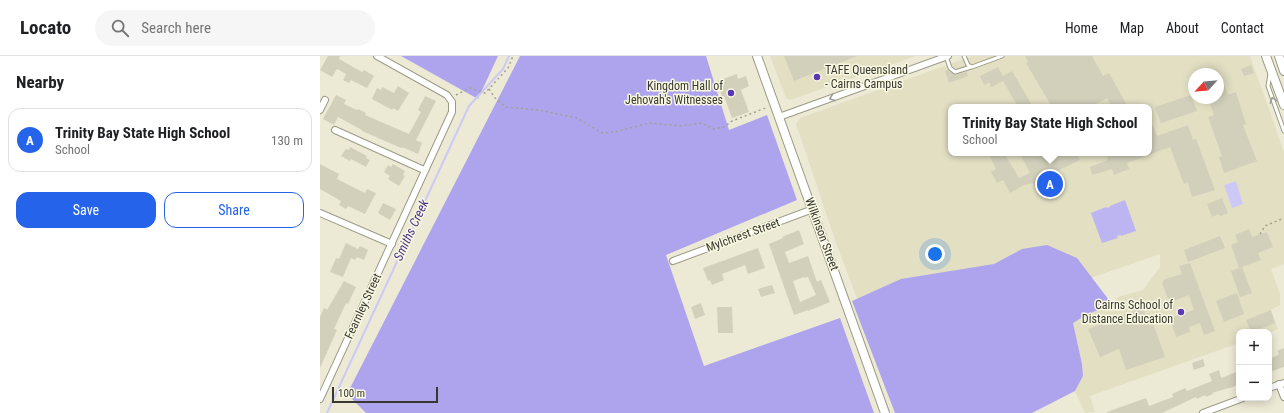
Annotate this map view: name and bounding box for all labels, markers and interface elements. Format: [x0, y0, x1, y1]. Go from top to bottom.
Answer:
search box [95, 10, 375, 46]
text: Locato [20, 16, 71, 39]
icon: search [109, 17, 131, 39]
text: Search here [141, 19, 211, 37]
text: Home [1065, 20, 1098, 36]
text: Map [1120, 20, 1144, 36]
text: About [1166, 20, 1199, 36]
text: Contact [1221, 20, 1264, 36]
place label: TAFE Queensland - Cairns Campus [825, 63, 908, 91]
north arrow [1188, 68, 1224, 104]
text: Nearby [16, 72, 64, 92]
marker: TAFE Queensland - Cairns Campus [812, 72, 822, 82]
place label: Kingdom Hall of Jehovah's Witnesses [625, 79, 723, 107]
marker: Kingdom Hall of Jehovah's Witnesses [726, 88, 736, 98]
one-way arrow [829, 94, 836, 102]
one-way arrow [1269, 97, 1278, 104]
popup [948, 104, 1152, 156]
text: Trinity Bay State High School [962, 114, 1138, 132]
text: Trinity Bay State High School [55, 124, 230, 142]
text: School [962, 132, 997, 147]
text: A [26, 133, 34, 148]
text: 130 m [271, 133, 303, 148]
text: School [55, 142, 90, 157]
pin: A [1037, 169, 1063, 199]
button: Save [16, 192, 156, 228]
button: Share [164, 192, 304, 228]
street label: Wilkinson Street [802, 196, 842, 273]
water label: Smiths Creek [390, 197, 432, 263]
street label: Mylchrest Street [704, 215, 782, 255]
your location [925, 244, 945, 264]
street label: Fearnley Street [342, 271, 384, 341]
place label: Cairns School of Distance Education [1082, 298, 1173, 326]
marker: Cairns School of Distance Education [1176, 307, 1186, 317]
map controls [1236, 329, 1272, 401]
button: + [1236, 329, 1272, 365]
button: − [1236, 365, 1272, 401]
scale bar [332, 385, 438, 404]
text: 100 m [338, 387, 365, 400]

